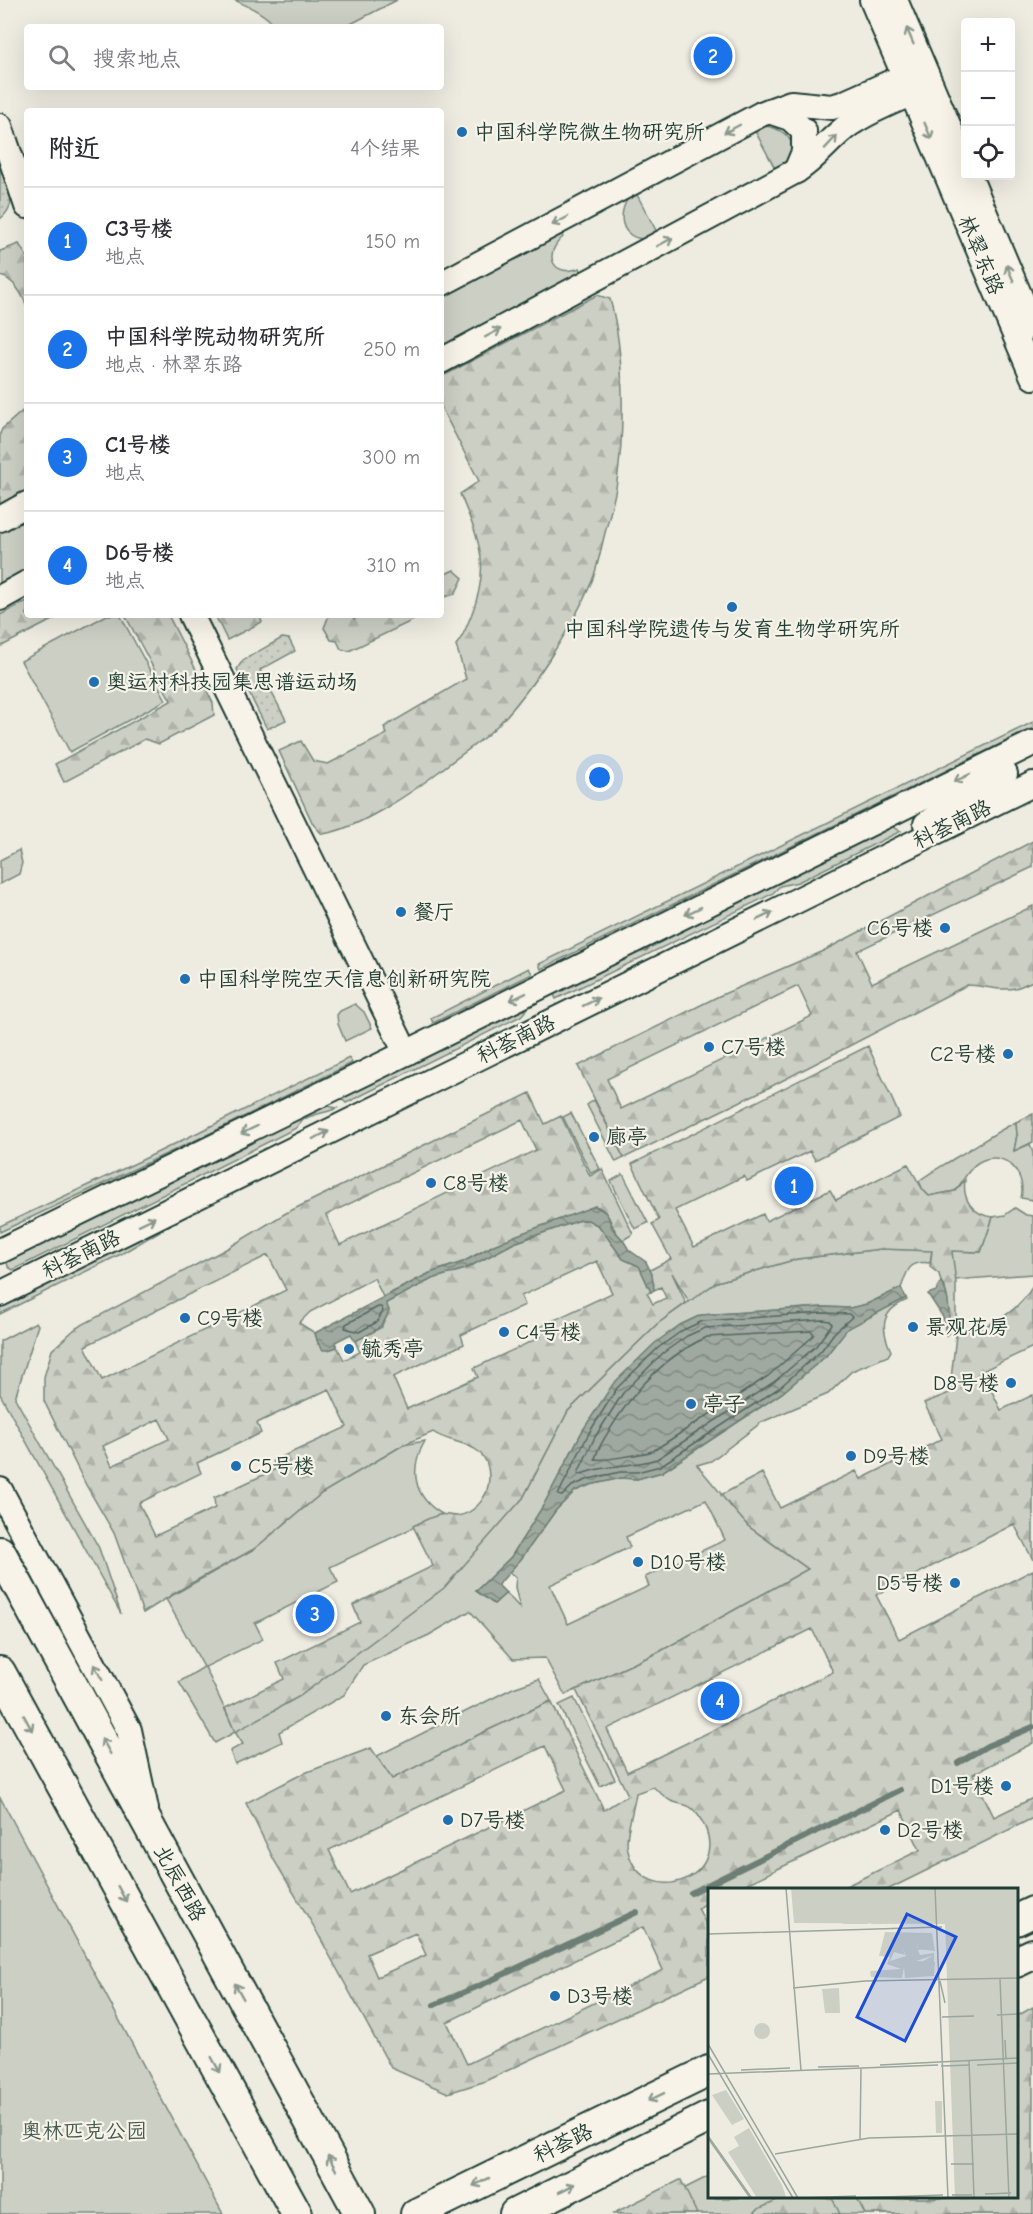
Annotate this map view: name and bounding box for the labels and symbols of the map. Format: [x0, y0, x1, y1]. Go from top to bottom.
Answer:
one-way arrow [904, 27, 915, 46]
pin: 2 [694, 34, 732, 78]
place label: 中国科学院微生物研究所 [474, 120, 705, 144]
one-way arrow [923, 121, 934, 140]
one-way arrow [723, 124, 741, 135]
marker: 中国科学院微生物研究所 [455, 125, 469, 139]
one-way arrow [824, 134, 838, 149]
street label: 林翠东路 [954, 212, 1008, 298]
one-way arrow [551, 216, 569, 227]
one-way arrow [656, 236, 673, 248]
one-way arrow [1004, 264, 1015, 283]
one-way arrow [483, 327, 501, 339]
marker: 中国科学院遗传与发育生物学研究所 [725, 600, 739, 614]
place label: 中国科学院遗传与发育生物学研究所 [564, 617, 900, 641]
place label: 奥运村科技园集思谱运动场 [106, 670, 358, 694]
marker: 奥运村科技园集思谱运动场 [87, 675, 101, 689]
your location [585, 763, 614, 792]
one-way arrow [953, 773, 971, 784]
street label: 科荟南路 [909, 795, 995, 853]
place label: 餐厅 [413, 900, 455, 924]
marker: 餐厅 [394, 905, 408, 919]
one-way arrow [684, 906, 702, 917]
one-way arrow [756, 910, 774, 922]
place label: C6号楼 [867, 916, 933, 940]
marker: C6号楼 [938, 921, 952, 935]
place label: 中国科学院空天信息创新研究院 [197, 967, 491, 991]
marker: 中国科学院空天信息创新研究院 [178, 972, 192, 986]
one-way arrow [509, 992, 527, 1004]
one-way arrow [581, 996, 599, 1008]
street label: 科荟南路 [473, 1010, 559, 1068]
place label: C7号楼 [721, 1035, 786, 1059]
marker: C7号楼 [702, 1040, 716, 1054]
place label: C2号楼 [930, 1042, 996, 1066]
marker: C2号楼 [1001, 1047, 1015, 1061]
one-way arrow [240, 1124, 258, 1136]
place label: 廊亭 [606, 1125, 648, 1149]
one-way arrow [312, 1129, 330, 1140]
marker: 廊亭 [587, 1130, 601, 1144]
pin: 1 [774, 1164, 814, 1208]
place label: C8号楼 [443, 1171, 509, 1195]
marker: C8号楼 [424, 1176, 438, 1190]
one-way arrow [137, 1215, 155, 1227]
street label: 科荟南路 [38, 1225, 124, 1283]
place label: C9号楼 [197, 1306, 263, 1330]
marker: C9号楼 [178, 1311, 192, 1325]
place label: 景观花房 [925, 1315, 1009, 1339]
place label: C4号楼 [516, 1320, 581, 1344]
marker: 景观花房 [906, 1320, 920, 1334]
marker: C4号楼 [497, 1325, 511, 1339]
place label: 毓秀亭 [361, 1337, 424, 1361]
marker: 毓秀亭 [342, 1342, 356, 1356]
place label: D8号楼 [933, 1371, 999, 1395]
marker: D8号楼 [1004, 1376, 1018, 1390]
place label: 亭子 [703, 1392, 745, 1416]
marker: 亭子 [684, 1397, 698, 1411]
place label: D9号楼 [863, 1444, 929, 1468]
marker: D9号楼 [844, 1449, 858, 1463]
place label: C5号楼 [248, 1454, 314, 1478]
marker: C5号楼 [229, 1459, 243, 1473]
place label: D10号楼 [650, 1550, 726, 1574]
marker: D10号楼 [631, 1555, 645, 1569]
place label: D5号楼 [876, 1571, 943, 1595]
marker: D5号楼 [948, 1576, 962, 1590]
pin: 3 [296, 1592, 334, 1636]
one-way arrow [92, 1664, 104, 1681]
pin: 4 [700, 1678, 740, 1724]
place label: 东会所 [398, 1704, 461, 1728]
marker: 东会所 [379, 1709, 393, 1723]
one-way arrow [22, 1714, 34, 1731]
one-way arrow [100, 1738, 112, 1755]
place label: D1号楼 [930, 1774, 994, 1798]
marker: D1号楼 [999, 1779, 1013, 1793]
place label: D7号楼 [460, 1808, 525, 1832]
marker: D7号楼 [441, 1813, 455, 1827]
place label: D2号楼 [897, 1818, 963, 1842]
marker: D2号楼 [878, 1823, 892, 1837]
street label: 北辰西路 [149, 1840, 211, 1926]
one-way arrow [116, 1885, 128, 1902]
inset map [708, 1888, 1018, 2199]
one-way arrow [233, 1983, 244, 2001]
place label: D3号楼 [567, 1984, 633, 2008]
marker: D3号楼 [548, 1989, 562, 2003]
one-way arrow [210, 2056, 222, 2073]
one-way arrow [648, 2091, 666, 2103]
street label: 科荟路 [529, 2118, 597, 2168]
park label: 奥林匹克公园 [21, 2119, 147, 2143]
one-way arrow [326, 2154, 337, 2172]
one-way arrow [473, 2177, 491, 2189]
one-way arrow [558, 2181, 576, 2193]

